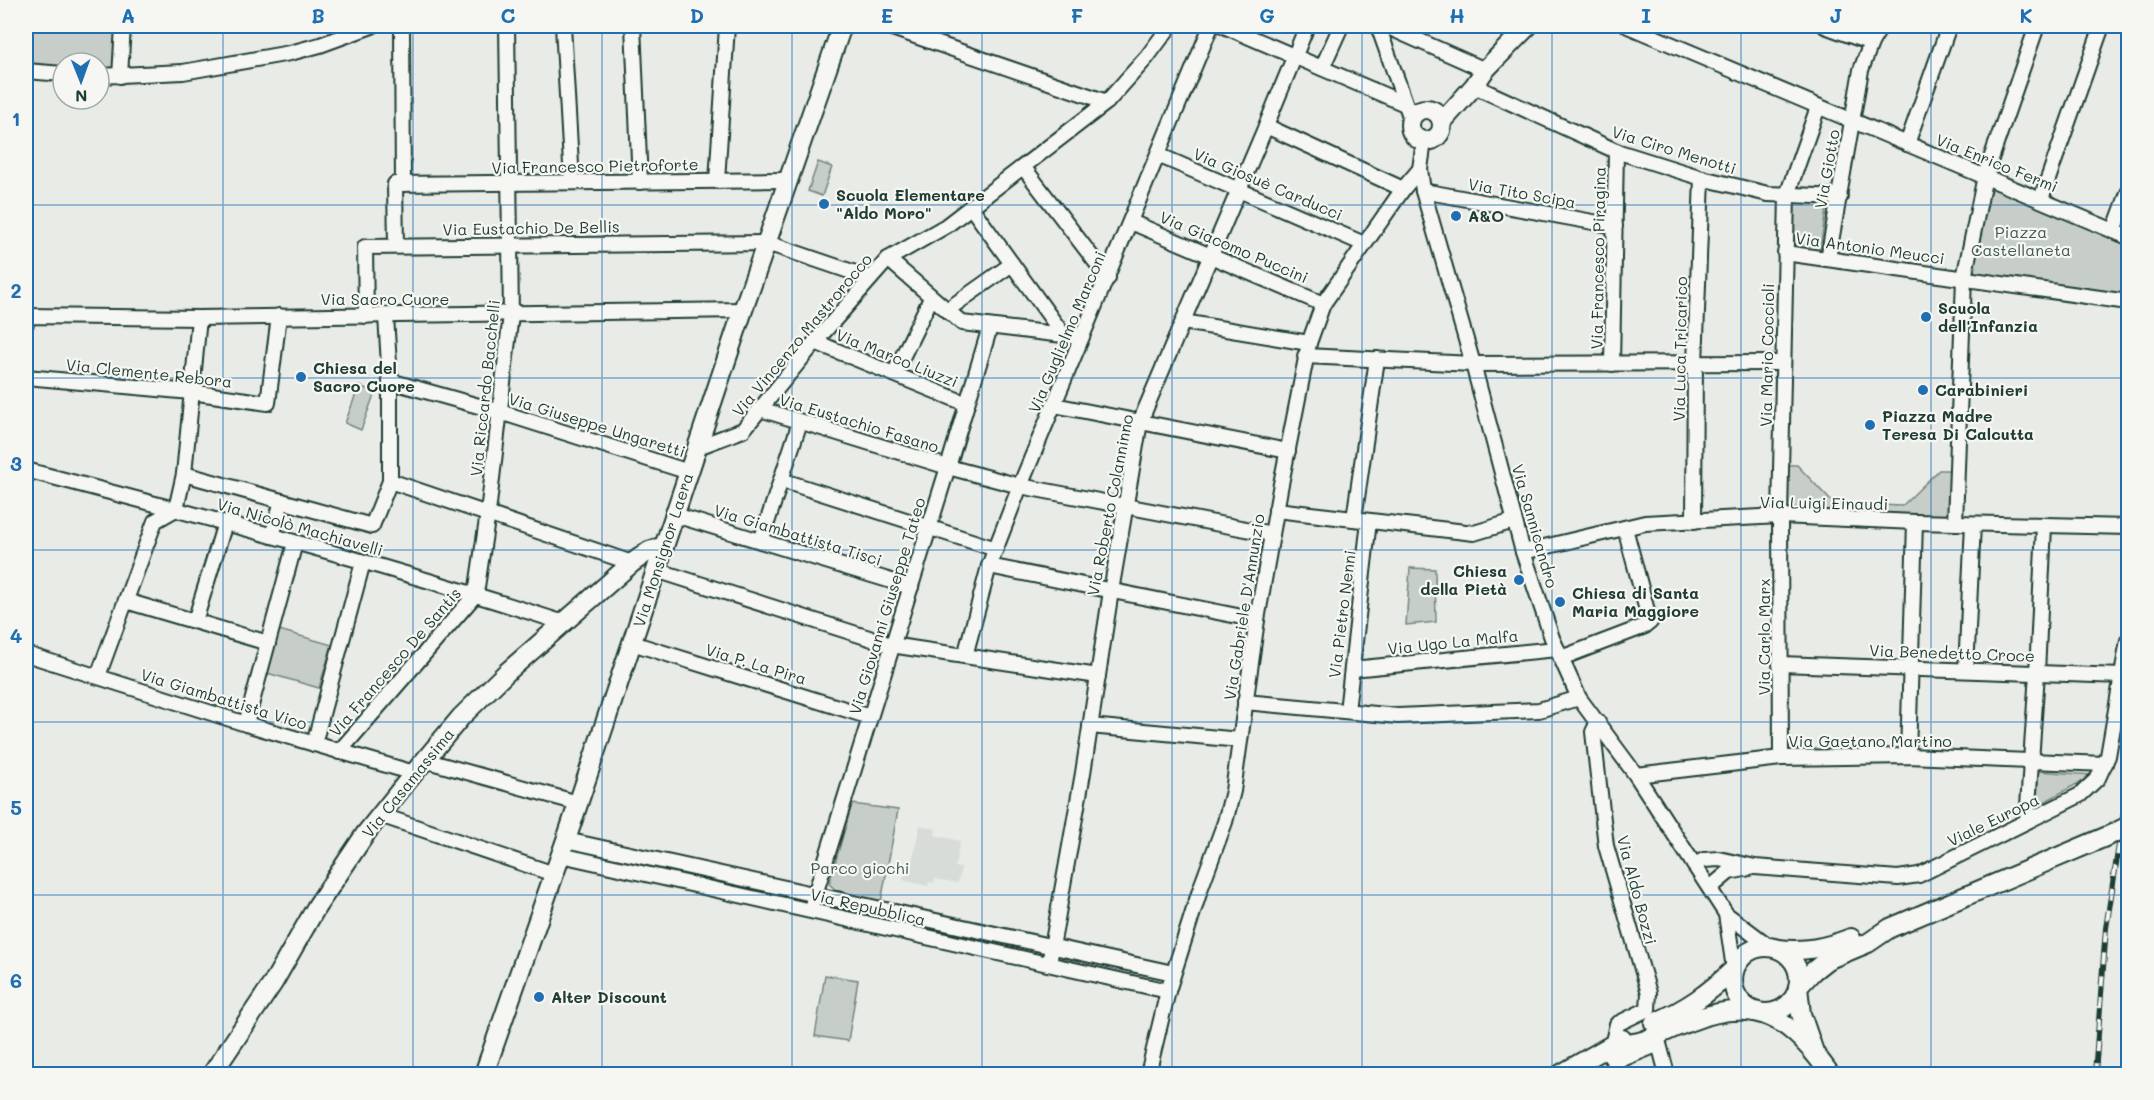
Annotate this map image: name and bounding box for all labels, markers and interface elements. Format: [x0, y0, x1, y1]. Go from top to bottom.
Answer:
text: A [121, 2, 135, 28]
text: B [311, 2, 325, 28]
text: C [501, 2, 516, 28]
text: D [690, 2, 704, 28]
text: E [881, 2, 893, 28]
text: F [1071, 2, 1084, 28]
text: G [1259, 2, 1275, 28]
text: H [1449, 2, 1465, 28]
text: I [1641, 2, 1651, 28]
text: J [1829, 2, 1843, 28]
text: K [2019, 2, 2033, 28]
north arrow [51, 51, 111, 111]
text: N [75, 86, 88, 107]
text: 1 [12, 105, 20, 131]
street label: Via Ciro Menotti [1609, 121, 1739, 178]
street label: Via Giotto [1809, 128, 1844, 210]
street label: Via Enrico Fermi [1933, 128, 2061, 197]
street label: Via Giosuè Carducci [1190, 143, 1346, 224]
street label: Via Francesco Pietroforte [491, 153, 699, 178]
street label: Via Francesco Piragina [1585, 166, 1610, 350]
street label: Via Tito Scipa [1467, 173, 1578, 212]
place label: Scuola Elementare "Aldo Moro" [836, 184, 985, 223]
marker: Scuola Elementare "Aldo Moro" [817, 197, 831, 211]
place label: A&O [1468, 205, 1504, 226]
street label: Via Giacomo Puccini [1157, 206, 1312, 287]
marker: A&O [1449, 209, 1463, 223]
street label: Via Eustachio De Bellis [442, 215, 620, 240]
park label: Piazza Castellaneta [1971, 221, 2071, 260]
street label: Via Antonio Meucci [1794, 227, 1946, 268]
street label: Via Guglielmo Marconi [1023, 248, 1110, 416]
street label: Via Vincenzo Mastrorocco [727, 249, 876, 421]
street label: Via Luca Tricarico [1668, 276, 1691, 422]
text: 2 [10, 277, 22, 303]
street label: Via Mario Coccioli [1755, 283, 1778, 427]
street label: Via Sacro Cuore [321, 288, 449, 309]
place label: Scuola dell'Infanzia [1938, 297, 2038, 336]
street label: Via Riccardo Bacchelli [465, 299, 504, 477]
marker: Scuola dell'Infanzia [1919, 310, 1933, 324]
street label: Via Marco Liuzzi [833, 323, 961, 392]
street label: Via Clemente Rebora [65, 353, 233, 392]
place label: Chiesa del Sacro Cuore [313, 357, 415, 396]
marker: Chiesa del Sacro Cuore [294, 370, 308, 384]
place label: Carabinieri [1935, 379, 2028, 400]
marker: Carabinieri [1916, 383, 1930, 397]
street label: Via Giuseppe Ungaretti [506, 388, 688, 461]
street label: Via Eustachio Fasano [777, 388, 942, 457]
place label: Piazza Madre Teresa Di Calcutta [1882, 405, 2034, 444]
street label: Via Roberto Colanninno [1082, 412, 1137, 597]
marker: Piazza Madre Teresa Di Calcutta [1863, 418, 1877, 432]
text: 3 [10, 450, 22, 476]
street label: Via Sannicandro [1508, 462, 1563, 590]
street label: Via Monsignor Laera [628, 470, 697, 630]
street label: Via Luigi Einaudi [1760, 491, 1888, 514]
street label: Via Nicolò Machiavelli [215, 493, 386, 560]
street label: Via Giovanni Giuseppe Tateo [843, 495, 930, 717]
street label: Via Giambattista Tisci [712, 499, 885, 570]
street label: Via Gabriele D'Annunzio [1218, 512, 1269, 702]
street label: Via Pietro Nenni [1323, 549, 1360, 679]
place label: Chiesa della Pietà [1420, 560, 1507, 599]
marker: Chiesa della Pietà [1512, 573, 1526, 587]
street label: Via Carlo Marx [1753, 578, 1774, 696]
place label: Chiesa di Santa Maria Maggiore [1572, 582, 1699, 621]
street label: Via Francesco De Santis [324, 583, 465, 741]
marker: Chiesa di Santa Maria Maggiore [1553, 595, 1567, 609]
text: 4 [10, 622, 23, 648]
street label: Via Ugo La Malfa [1387, 624, 1519, 659]
street label: Via P. La Pira [703, 638, 809, 689]
street label: Via Benedetto Croce [1869, 639, 2035, 666]
street label: Via Giambattista Vico [138, 663, 310, 734]
street label: Via Casamassima [357, 723, 458, 842]
street label: Via Gaetano Martino [1788, 730, 1952, 751]
street label: Viale Europa [1943, 788, 2042, 851]
text: 5 [10, 794, 22, 820]
street label: Via Aldo Bozzi [1613, 833, 1662, 947]
park label: Parco giochi [811, 857, 909, 878]
street label: Via Repubblica [808, 883, 928, 930]
text: 6 [10, 967, 22, 993]
place label: Alter Discount [551, 986, 667, 1007]
marker: Alter Discount [532, 990, 546, 1004]

